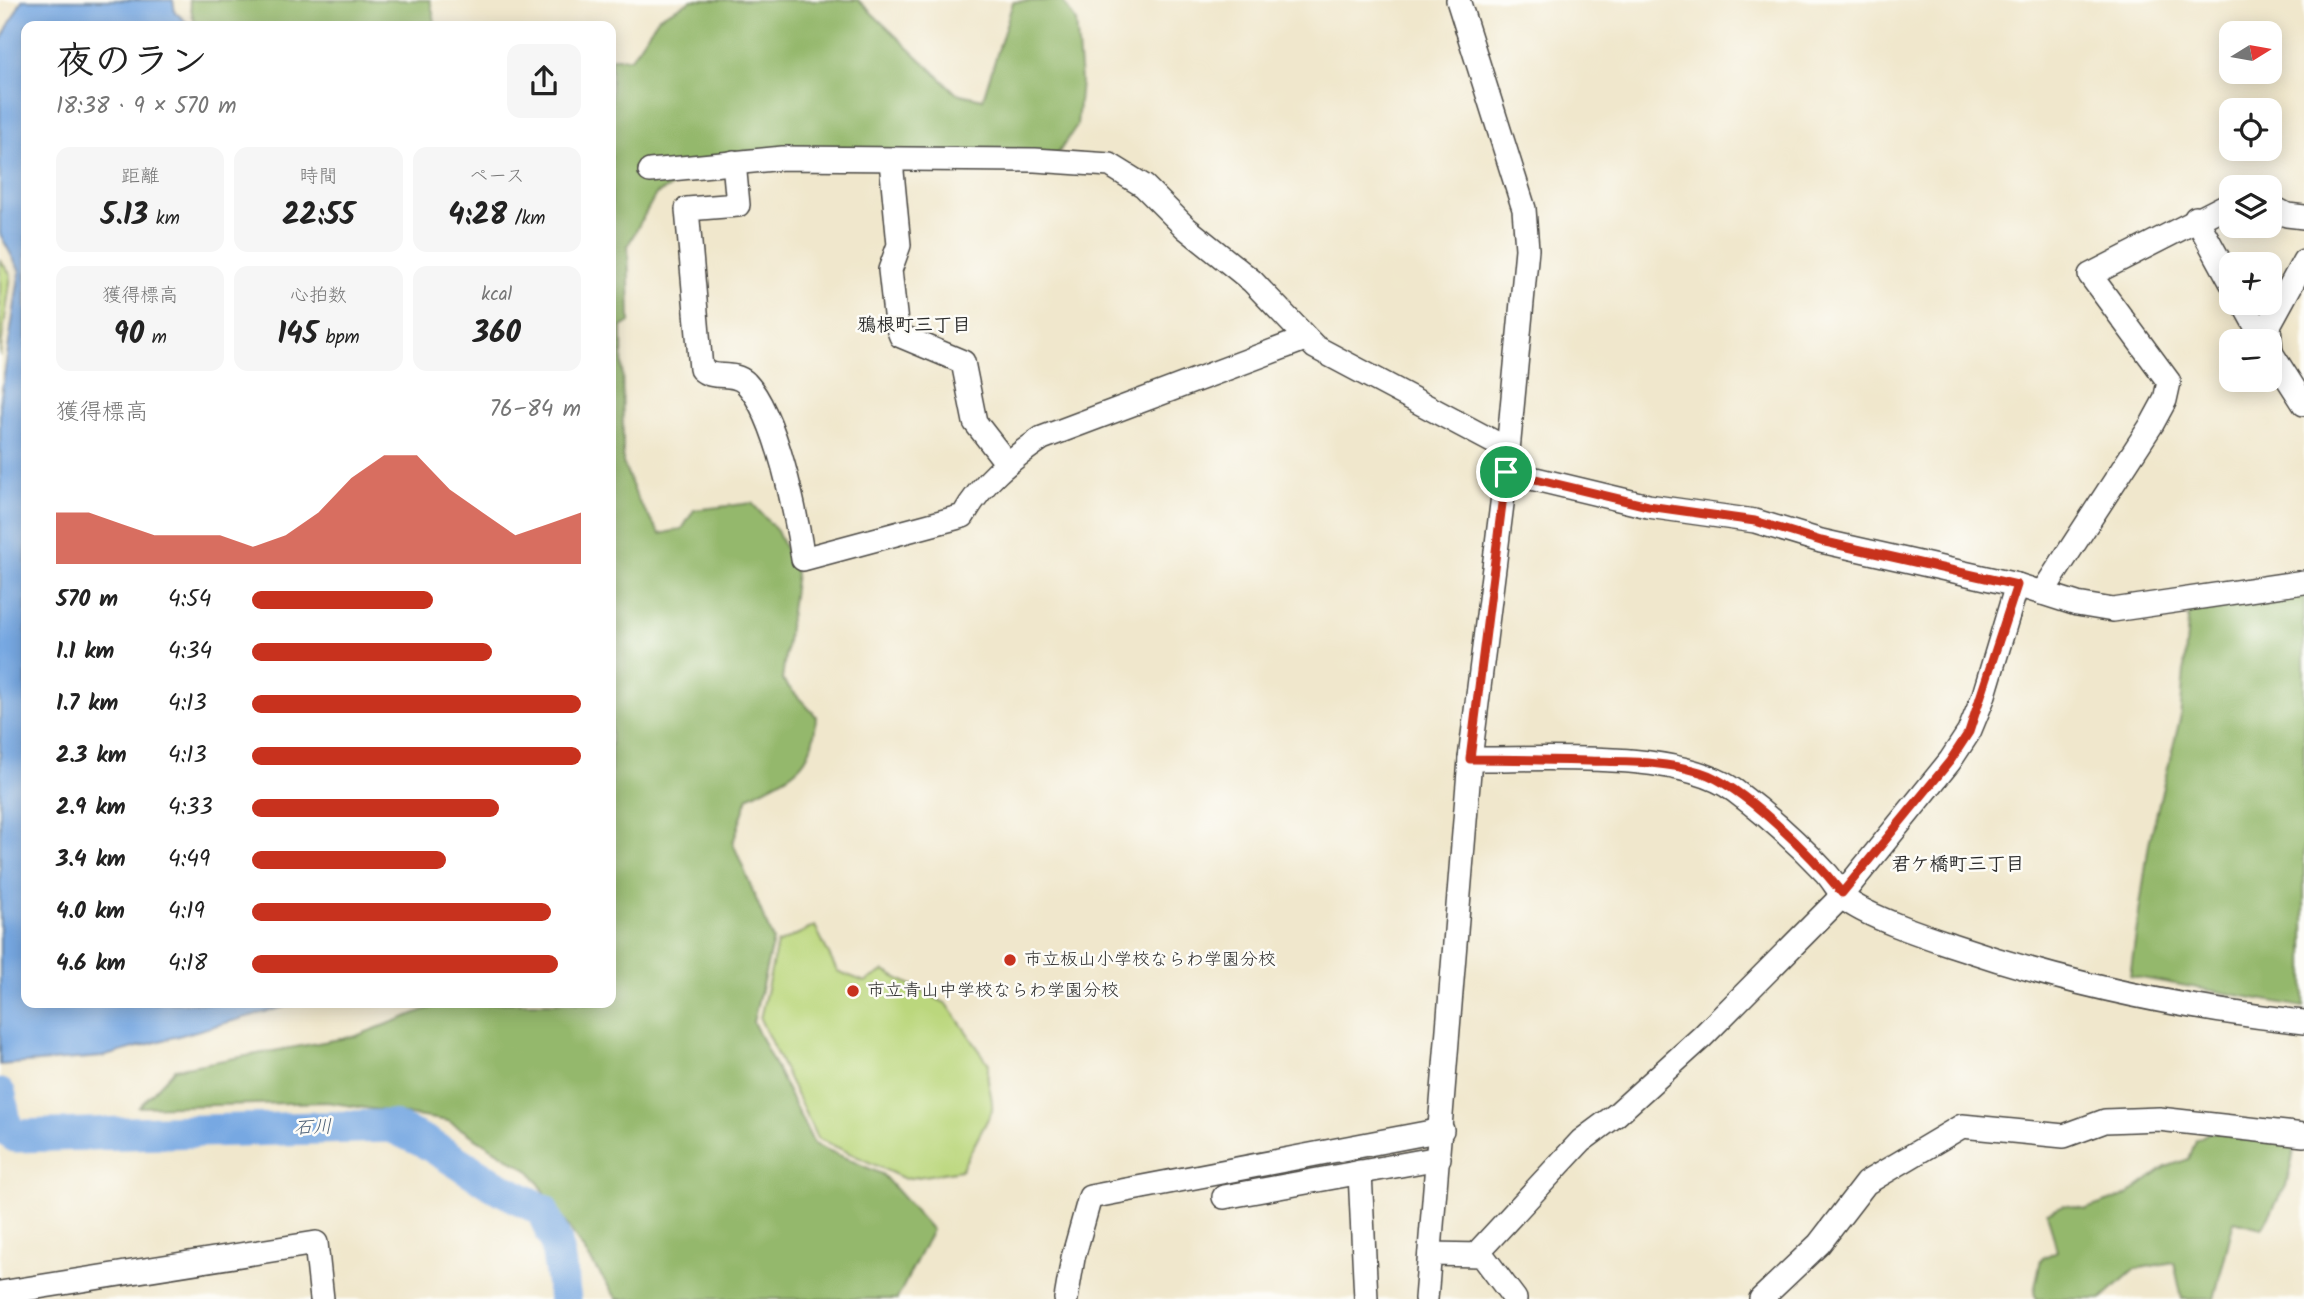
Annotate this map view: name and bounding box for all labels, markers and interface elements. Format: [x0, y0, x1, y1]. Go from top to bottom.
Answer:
north arrow [2219, 21, 2282, 84]
map controls [2219, 21, 2282, 392]
text: 夜のラン [56, 33, 208, 93]
button: share [507, 44, 581, 118]
text: 18:38 · 9 × 570 m [56, 89, 236, 125]
button: locate [2219, 98, 2282, 161]
text: 距離 [121, 162, 159, 192]
text: 時間 [299, 162, 338, 192]
text: ペース [469, 162, 525, 192]
button: layers [2219, 175, 2282, 238]
text: 5.13 [100, 192, 148, 240]
text: 22:55 [282, 192, 355, 240]
text: 4:28 [448, 192, 507, 240]
text: km [148, 204, 180, 234]
text: /km [507, 204, 545, 234]
button: + [2219, 252, 2282, 315]
text: kcal [481, 280, 512, 310]
text: 獲得標高 [102, 281, 178, 311]
text: 心拍数 [290, 281, 347, 311]
text: 360 [473, 310, 521, 358]
text: 90 [114, 311, 144, 359]
text: 145 [277, 311, 318, 359]
district label: 鴉根町三丁目 [857, 311, 971, 341]
text: m [144, 323, 167, 353]
text: bpm [318, 323, 360, 353]
button: − [2219, 329, 2282, 392]
text: 76–84 m [490, 392, 581, 428]
text: 獲得標高 [56, 395, 148, 431]
pin [1476, 442, 1536, 502]
icon: arrive [1487, 453, 1525, 491]
text: 570 m [56, 582, 118, 618]
text: 4:54 [168, 582, 211, 618]
text: 1.1 km [56, 634, 114, 670]
text: 4:34 [168, 634, 212, 670]
text: 1.7 km [56, 686, 118, 722]
text: 4:13 [168, 686, 207, 722]
text: 2.3 km [56, 738, 126, 774]
text: 4:13 [168, 738, 207, 774]
text: 2.9 km [56, 790, 126, 826]
text: 4:33 [168, 790, 213, 826]
text: 3.4 km [56, 842, 126, 878]
text: 4:49 [168, 842, 210, 878]
district label: 君ケ橋町三丁目 [1891, 850, 2025, 880]
text: 4.0 km [56, 894, 125, 930]
text: 4:19 [168, 894, 205, 930]
text: 4.6 km [56, 946, 125, 982]
text: 4:18 [168, 946, 207, 982]
place label: 市立板山小学校ならわ学園分校 [1024, 946, 1276, 975]
marker: 市立板山小学校ならわ学園分校 [1002, 952, 1018, 968]
place label: 市立青山中学校ならわ学園分校 [867, 977, 1119, 1006]
marker: 市立青山中学校ならわ学園分校 [845, 983, 861, 999]
water label: 石川 [293, 1112, 333, 1144]

